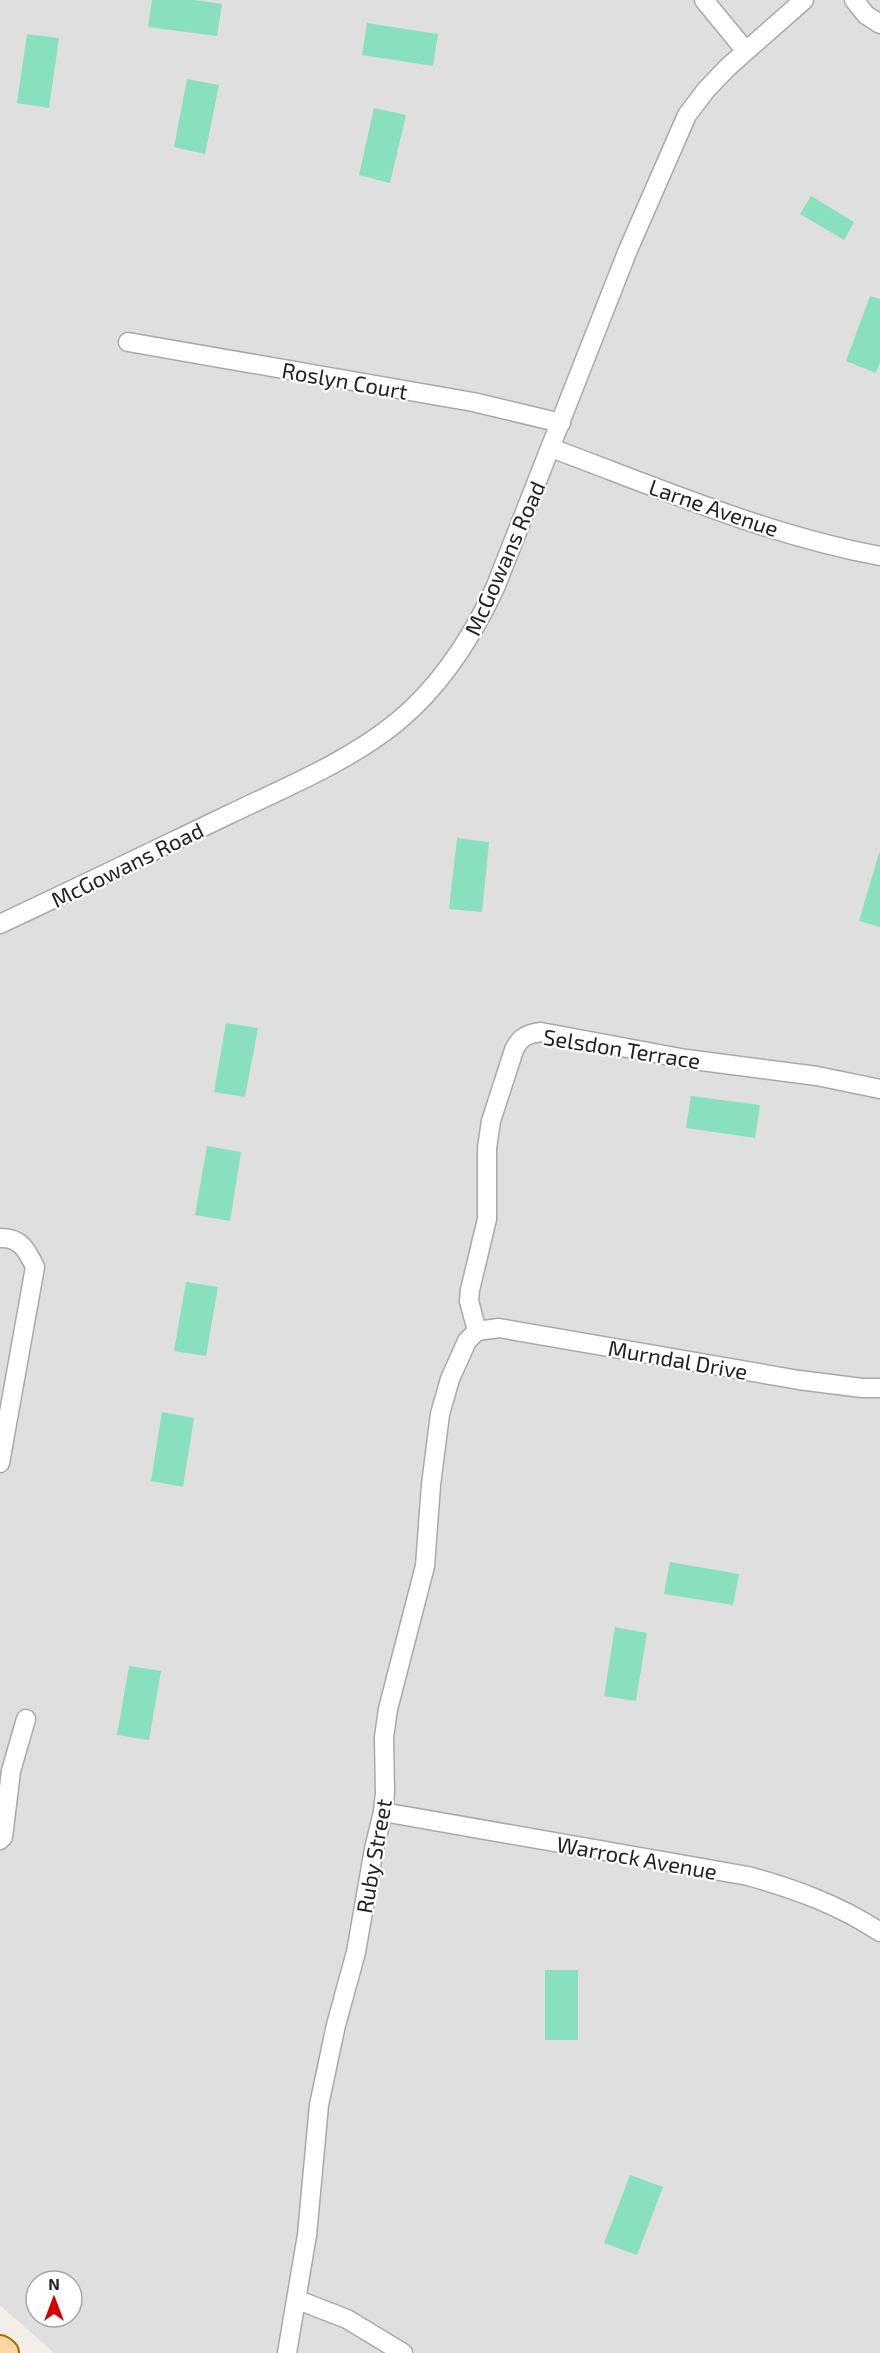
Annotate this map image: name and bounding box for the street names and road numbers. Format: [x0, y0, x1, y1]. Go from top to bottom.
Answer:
street label: Roslyn Court [280, 356, 410, 404]
street label: Larne Avenue [646, 473, 782, 541]
street label: McGowans Road [458, 477, 550, 639]
street label: McGowans Road [47, 816, 207, 912]
street label: Selsdon Terrace [542, 1023, 702, 1073]
street label: Murndal Drive [606, 1334, 750, 1384]
street label: Ruby Street [350, 1797, 396, 1915]
street label: Warrock Avenue [555, 1830, 719, 1884]

